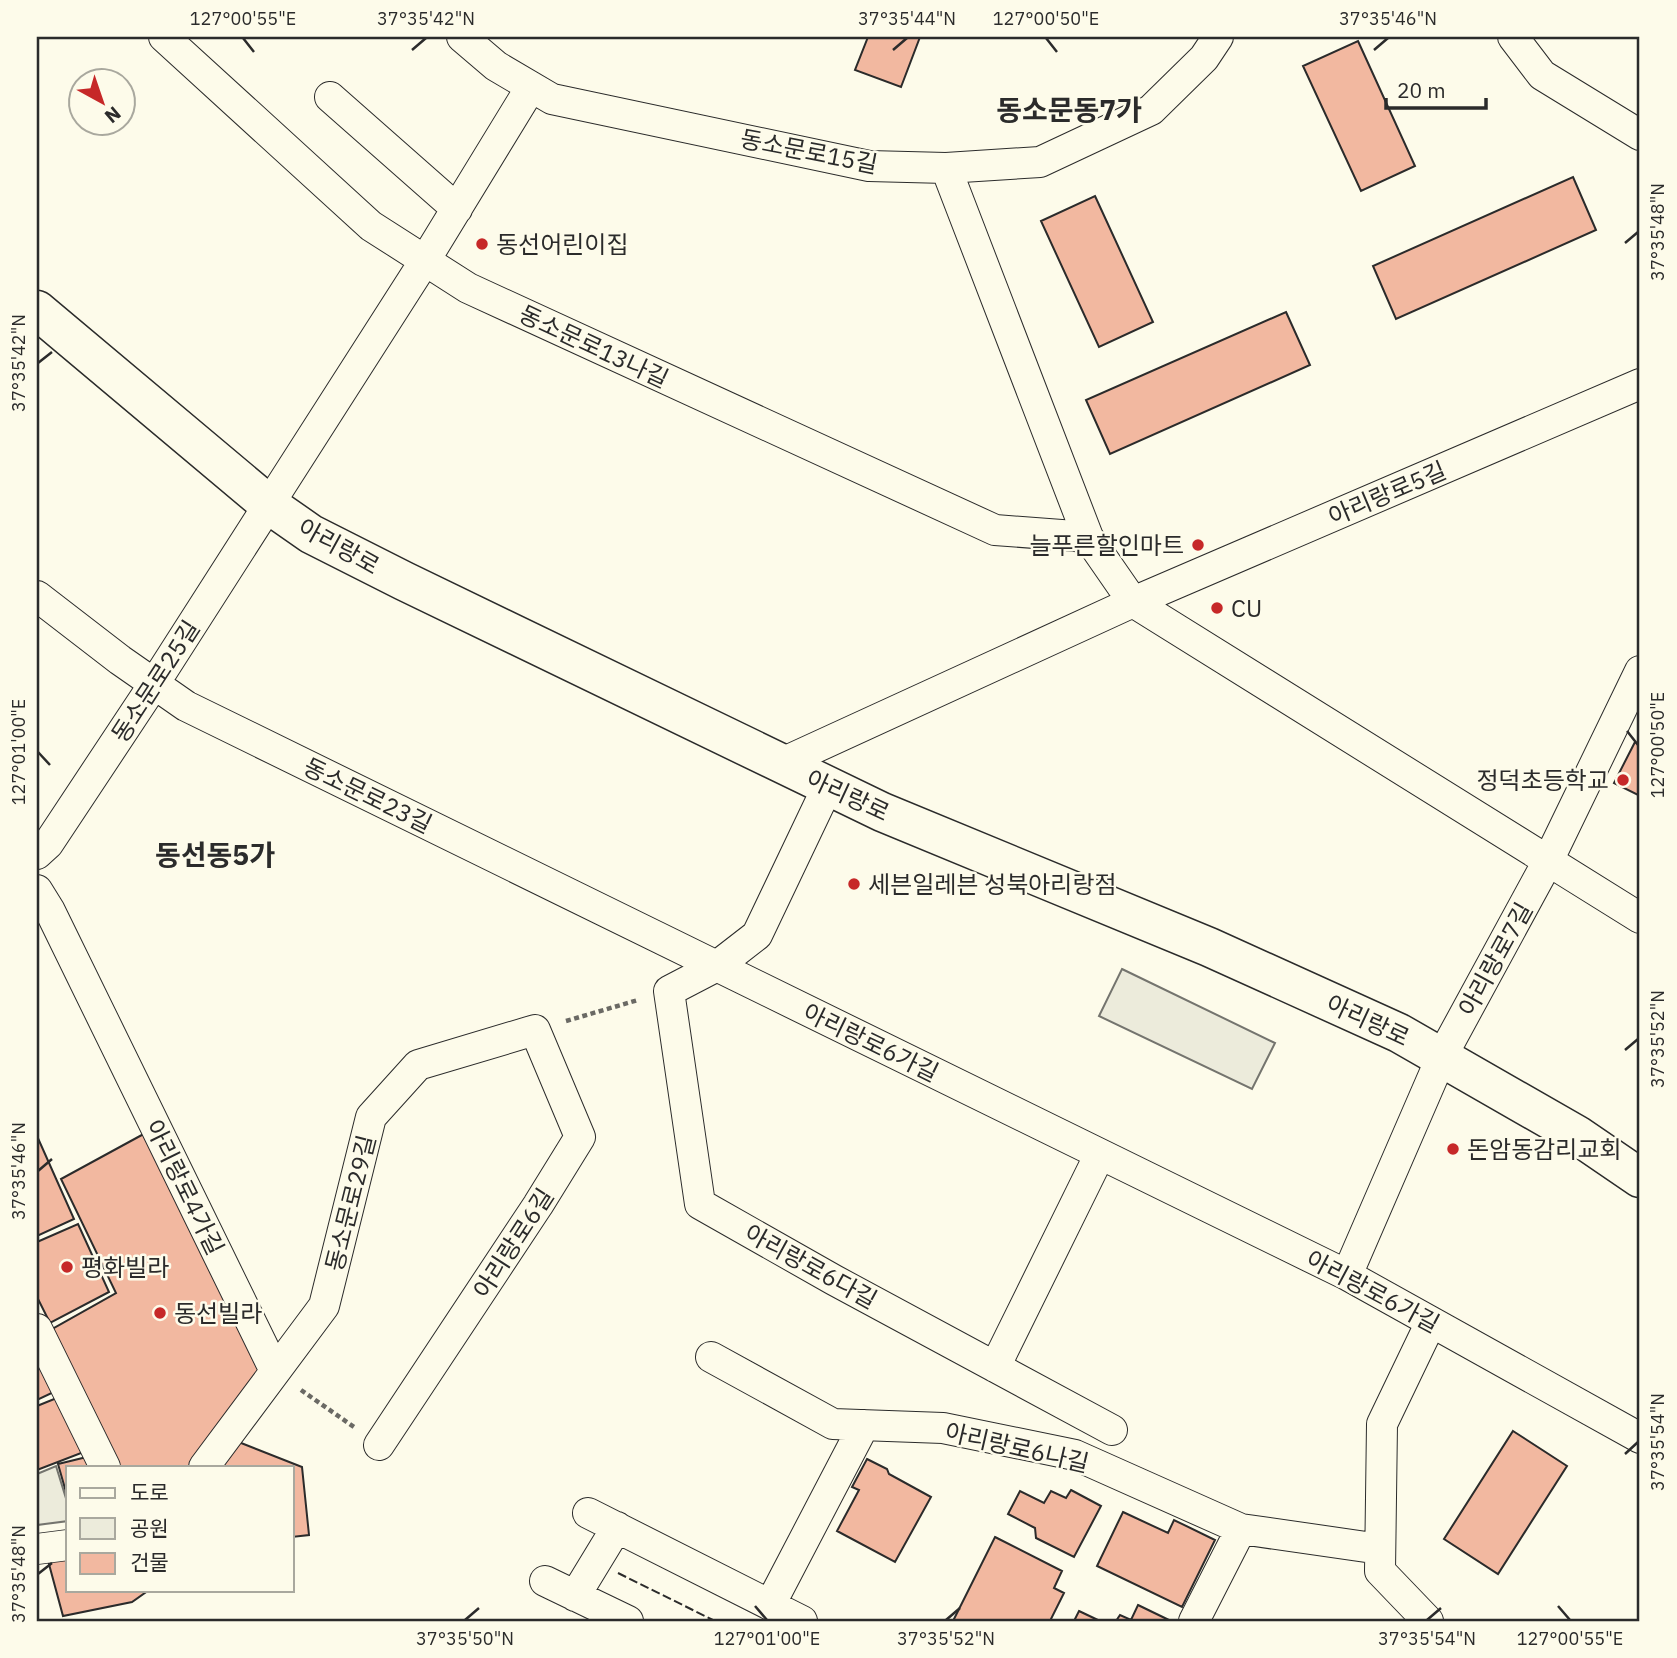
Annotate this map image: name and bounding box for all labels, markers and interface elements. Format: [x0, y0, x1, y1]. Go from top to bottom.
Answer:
text: 127°00'55"E [190, 7, 296, 30]
text: 37°35'42"N [377, 7, 475, 30]
text: 37°35'44"N [858, 7, 956, 30]
text: 127°00'50"E [993, 7, 1099, 30]
text: 37°35'46"N [1339, 7, 1437, 30]
north arrow [66, 66, 136, 136]
scale bar [1386, 66, 1486, 110]
text: 20 m [1397, 76, 1446, 104]
district label: 동소문동7가 [996, 91, 1142, 128]
text: N [100, 101, 126, 129]
street label: 동소문로15길 [738, 122, 880, 180]
text: 37°35'48"N [1646, 183, 1669, 281]
place label: 동선어린이집 [496, 228, 628, 260]
marker: 동선어린이집 [474, 236, 490, 252]
street label: 동소문로13나길 [514, 297, 674, 395]
text: 37°35'42"N [7, 314, 30, 412]
street label: 아리랑로5길 [1323, 454, 1451, 532]
street label: 아리랑로 [293, 511, 385, 581]
place label: 늘푸른할인마트 [1029, 529, 1184, 561]
marker: 늘푸른할인마트 [1190, 537, 1206, 553]
place label: CU [1231, 592, 1262, 624]
marker: CU [1209, 600, 1225, 616]
street label: 동소문로25길 [104, 614, 206, 748]
text: 127°00'50"E [1646, 692, 1669, 798]
text: 127°01'00"E [7, 699, 30, 805]
street label: 동소문로23길 [298, 750, 438, 840]
street label: 아리랑로 [801, 762, 895, 828]
place label: 정덕초등학교 [1477, 764, 1609, 796]
marker: 정덕초등학교 [1615, 772, 1631, 788]
district label: 동선동5가 [155, 836, 275, 873]
place label: 세븐일레븐 성북아리랑점 [868, 868, 1117, 900]
marker: 세븐일레븐 성북아리랑점 [846, 876, 862, 892]
street label: 아리랑로7길 [1451, 897, 1539, 1021]
street label: 아리랑로 [1321, 987, 1415, 1053]
text: 37°35'52"N [1646, 990, 1669, 1088]
street label: 아리랑로6가길 [798, 995, 944, 1089]
street label: 아리랑로4가길 [138, 1114, 232, 1260]
text: 37°35'46"N [7, 1122, 30, 1220]
street label: 동소문로29길 [318, 1132, 382, 1274]
place label: 돈암동감리교회 [1467, 1133, 1622, 1165]
marker: 돈암동감리교회 [1445, 1141, 1461, 1157]
street label: 아리랑로6길 [466, 1182, 560, 1304]
street label: 아리랑로6다길 [739, 1216, 883, 1316]
street label: 아리랑로6가길 [1301, 1242, 1445, 1340]
place label: 평화빌라 [81, 1251, 169, 1283]
marker: 평화빌라 [59, 1259, 75, 1275]
place label: 동선빌라 [174, 1297, 262, 1329]
marker: 동선빌라 [152, 1305, 168, 1321]
text: 37°35'54"N [1646, 1393, 1669, 1491]
street label: 아리랑로6나길 [942, 1415, 1092, 1479]
legend [66, 1466, 294, 1592]
text: 도로 [130, 1478, 169, 1506]
text: 공원 [130, 1514, 169, 1542]
text: 37°35'48"N [7, 1525, 30, 1623]
text: 건물 [130, 1548, 169, 1576]
text: 37°35'50"N [416, 1627, 514, 1650]
text: 127°01'00"E [714, 1627, 820, 1650]
text: 37°35'52"N [897, 1627, 995, 1650]
text: 37°35'54"N [1378, 1627, 1476, 1650]
text: 127°00'55"E [1517, 1627, 1623, 1650]

